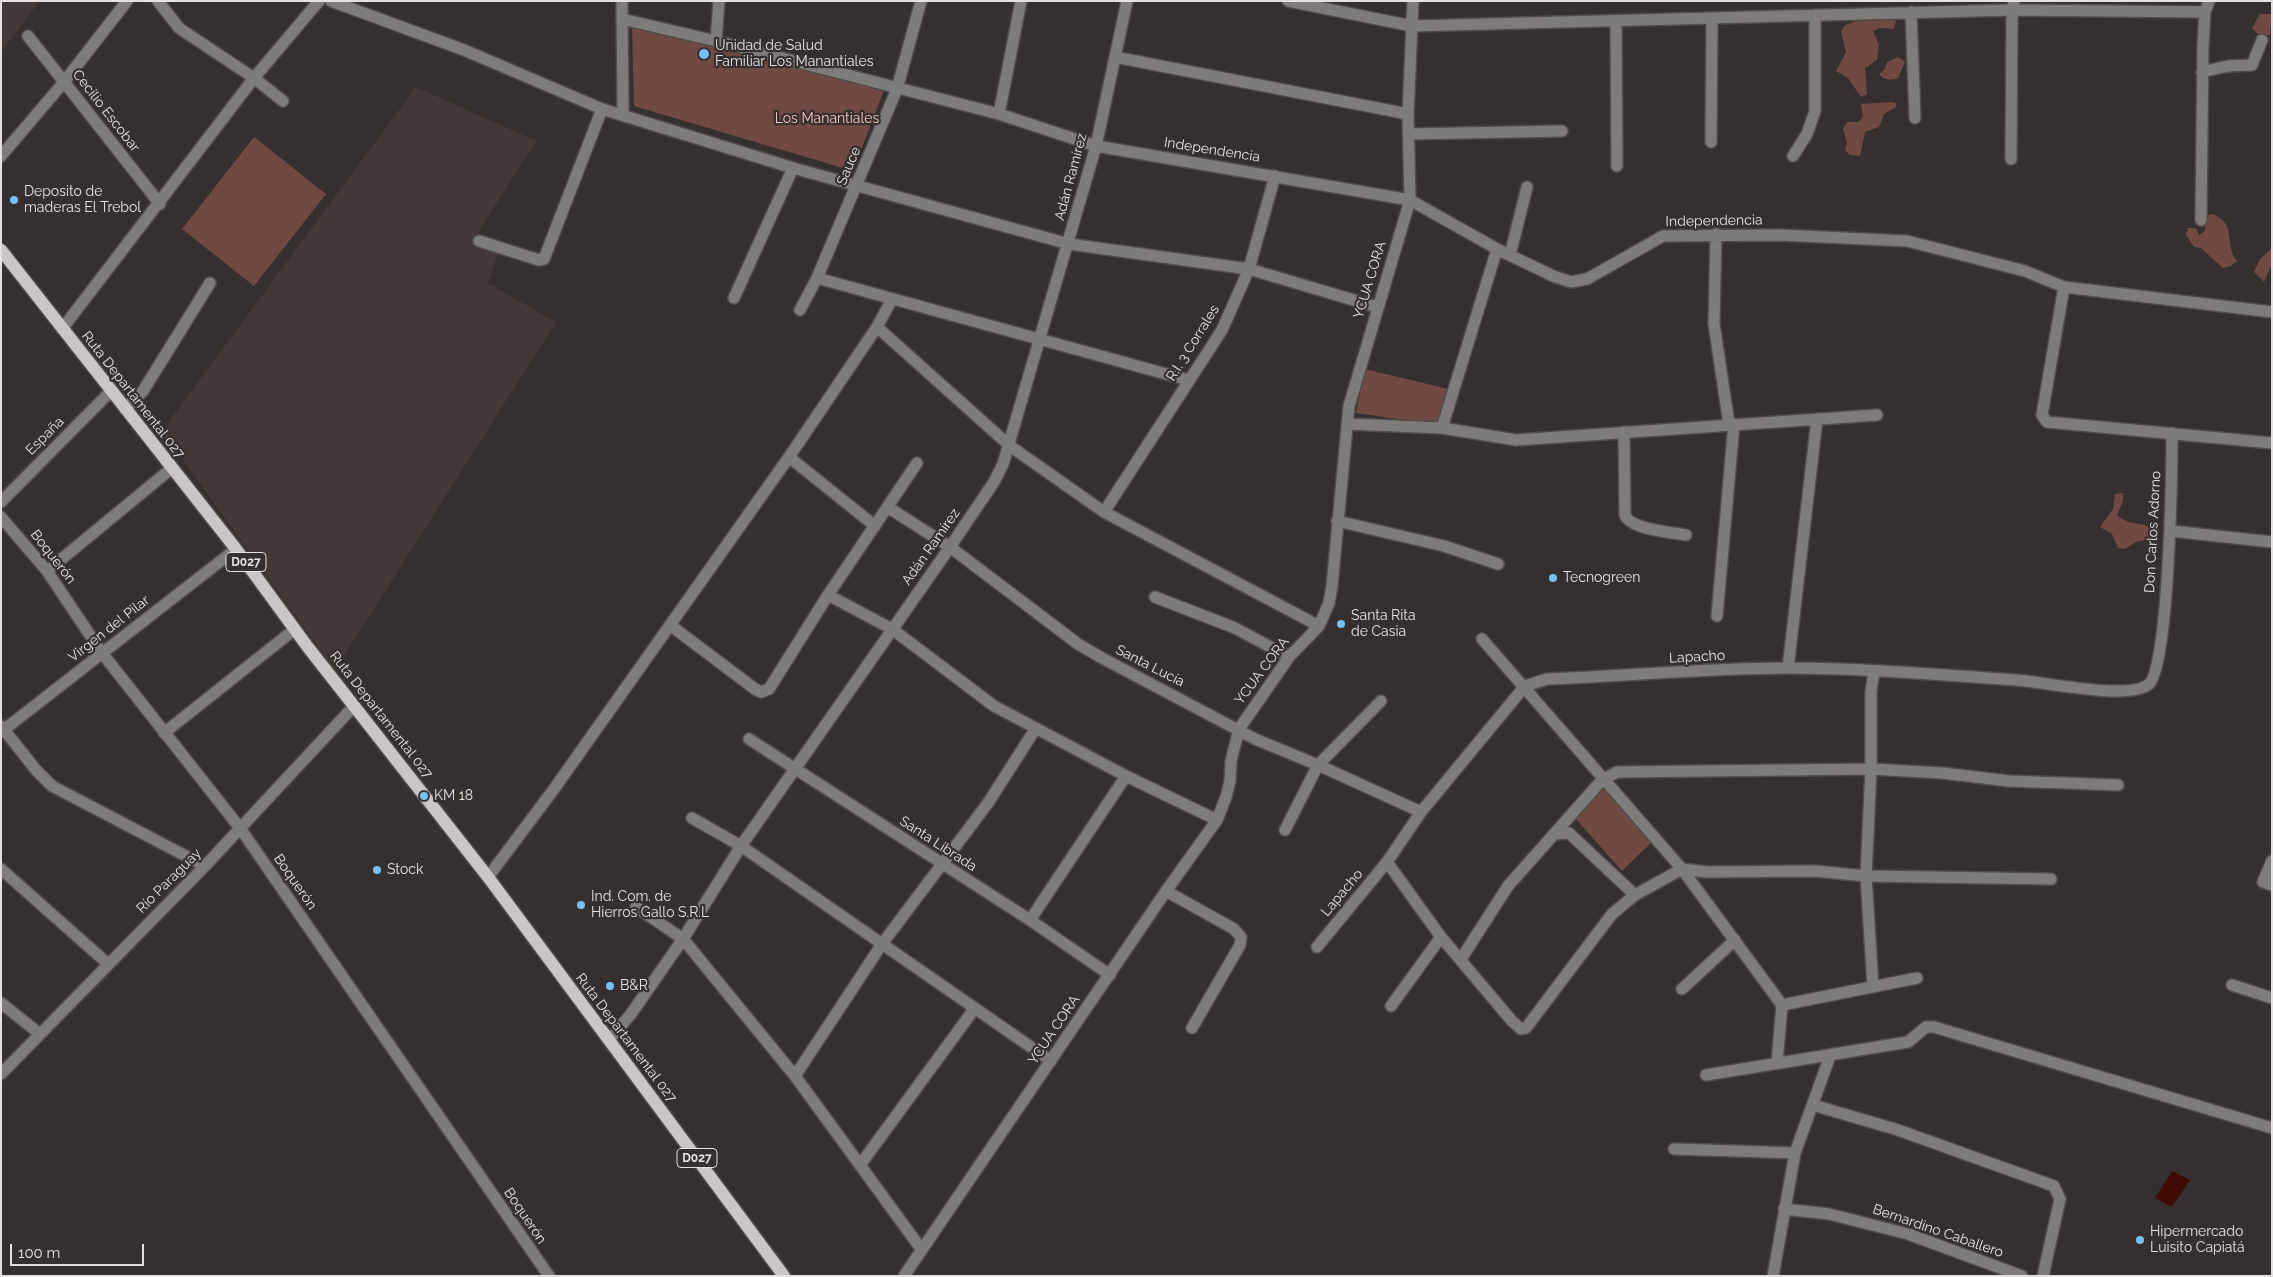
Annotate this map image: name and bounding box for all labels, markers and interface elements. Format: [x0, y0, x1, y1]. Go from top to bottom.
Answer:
place label: Unidad de Salud Familiar Los Manantiales [715, 38, 873, 70]
marker: Unidad de Salud Familiar Los Manantiales [697, 47, 711, 61]
street label: Cecilio Escobar [69, 67, 143, 155]
park label: Los Manantiales [775, 111, 879, 127]
street label: Adán Ramírez [1051, 132, 1091, 222]
street label: Independencia [1163, 134, 1261, 166]
street label: Sauce [833, 144, 865, 188]
place label: Deposito de maderas El Trebol [24, 184, 141, 216]
marker: Deposito de maderas El Trebol [8, 194, 20, 206]
street label: Independencia [1665, 212, 1763, 230]
street label: YCUA CORA [1350, 239, 1390, 321]
street label: R.I. 3 Corrales [1163, 302, 1223, 384]
street label: Ruta Departamental 027 [78, 328, 188, 462]
street label: España [22, 413, 68, 459]
street label: Don Carlos Adorno [2141, 470, 2165, 594]
street label: Adán Ramírez [898, 505, 964, 589]
street label: Boquerón [27, 527, 79, 587]
road number: D027 [226, 552, 266, 572]
place label: Tecnogreen [1563, 570, 1640, 586]
marker: Tecnogreen [1547, 572, 1559, 584]
street label: Virgen del Pilar [65, 592, 153, 666]
place label: Santa Rita de Casia [1351, 608, 1416, 640]
marker: Santa Rita de Casia [1335, 618, 1347, 630]
street label: YCUA CORA [1231, 634, 1293, 708]
street label: Santa Lucía [1113, 642, 1187, 690]
street label: Lapacho [1668, 647, 1726, 667]
street label: Ruta Departamental 027 [326, 648, 436, 782]
place label: KM 18 [434, 788, 473, 804]
marker: KM 18 [418, 790, 430, 802]
street label: Santa Librada [896, 813, 980, 875]
street label: Río Paraguay [133, 845, 205, 917]
street label: Boquerón [270, 851, 320, 913]
place label: Stock [387, 862, 423, 878]
marker: Stock [371, 864, 383, 876]
street label: Lapacho [1317, 866, 1367, 920]
place label: Ind. Com. de Hierros Gallo S.R.L [591, 889, 709, 922]
marker: Ind. Com. de Hierros Gallo S.R.L [575, 899, 587, 911]
street label: Ruta Departamental 027 [572, 970, 680, 1106]
place label: B&R [620, 978, 648, 994]
marker: B&R [604, 980, 616, 992]
street label: YCUA CORA [1025, 992, 1083, 1068]
road number: D027 [677, 1148, 717, 1168]
street label: Boquerón [500, 1185, 550, 1247]
street label: Bernardino Caballero [1870, 1201, 2006, 1261]
place label: Hipermercado Luisito Capiatá [2150, 1224, 2245, 1256]
scale bar [12, 1234, 146, 1266]
marker: Hipermercado Luisito Capiatá [2134, 1234, 2146, 1246]
text: 100 m [18, 1244, 60, 1262]

